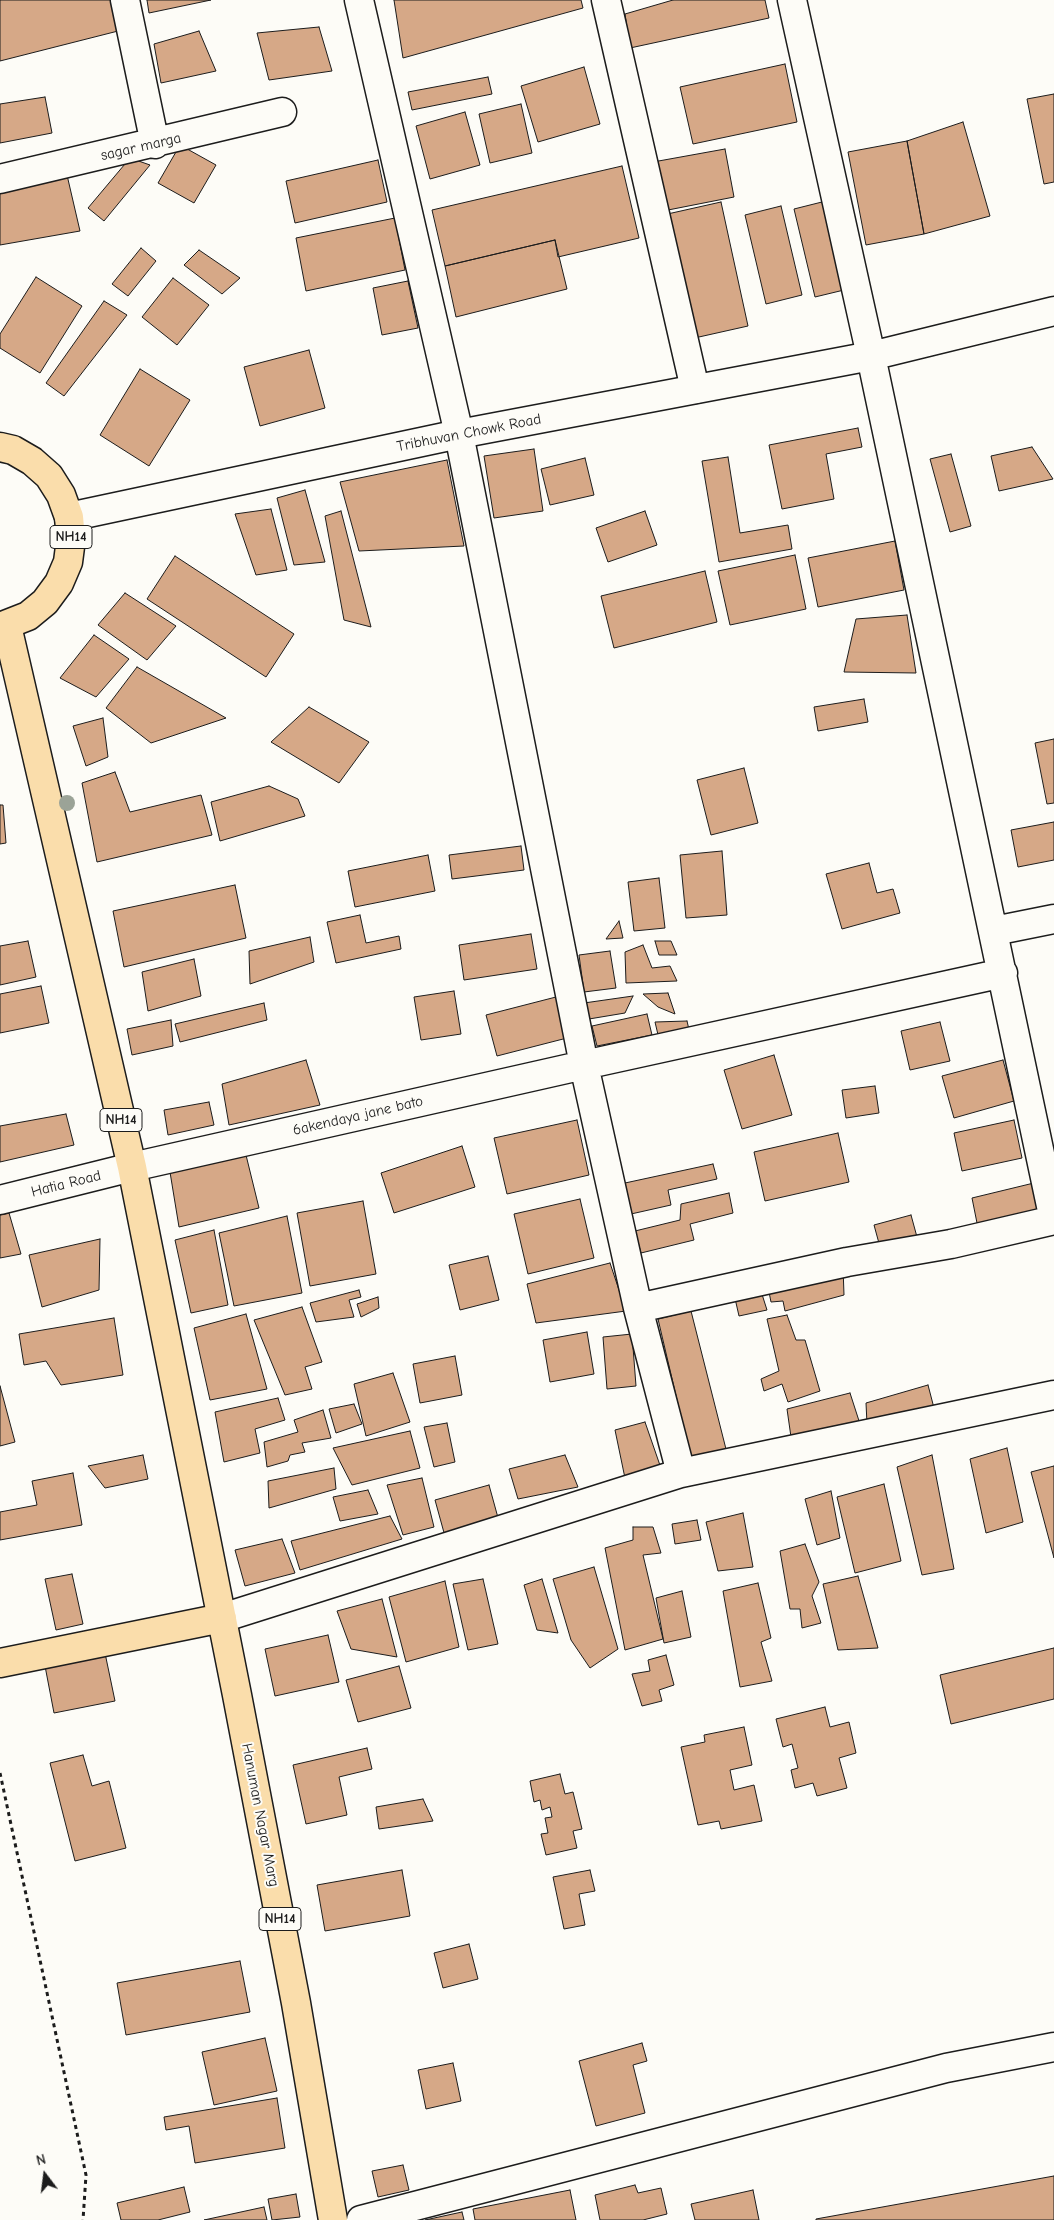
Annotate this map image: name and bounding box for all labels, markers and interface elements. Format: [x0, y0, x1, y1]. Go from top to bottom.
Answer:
street label: sagar marga [99, 129, 183, 165]
street label: Tribhuvan Chowk Road [395, 410, 543, 456]
road number: NH14 [50, 526, 92, 548]
street label: 6akendaya jane bato [291, 1092, 425, 1140]
road number: NH14 [100, 1108, 142, 1132]
street label: Hatia Road [29, 1167, 103, 1201]
street label: Hanuman Nagar Marg [237, 1742, 283, 1888]
road number: NH14 [259, 1908, 301, 1930]
north arrow [20, 2150, 70, 2200]
text: N [34, 2151, 48, 2169]

